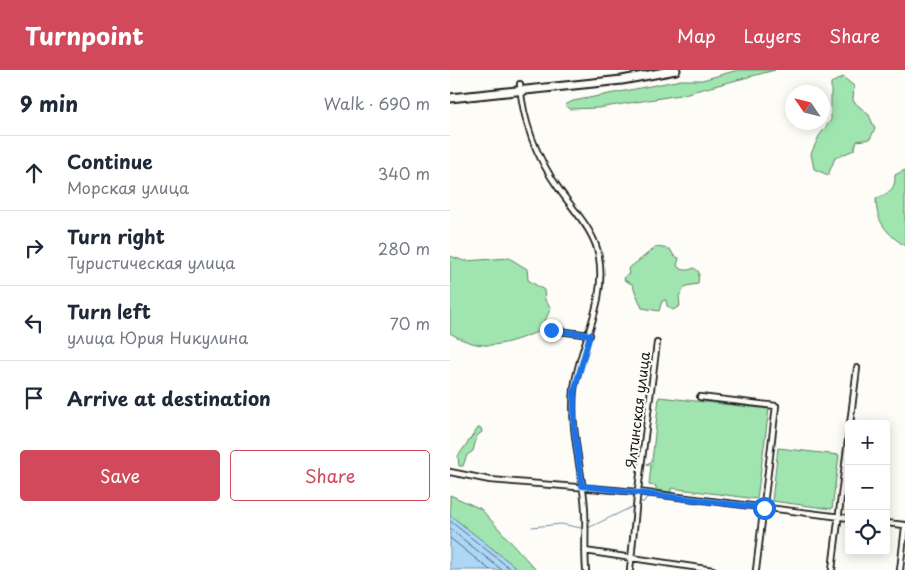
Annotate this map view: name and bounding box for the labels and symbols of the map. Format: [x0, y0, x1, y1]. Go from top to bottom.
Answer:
north arrow [785, 85, 830, 130]
route end [540, 319, 563, 342]
street label: Ялтинская улица [620, 350, 655, 470]
route start [753, 497, 776, 520]

